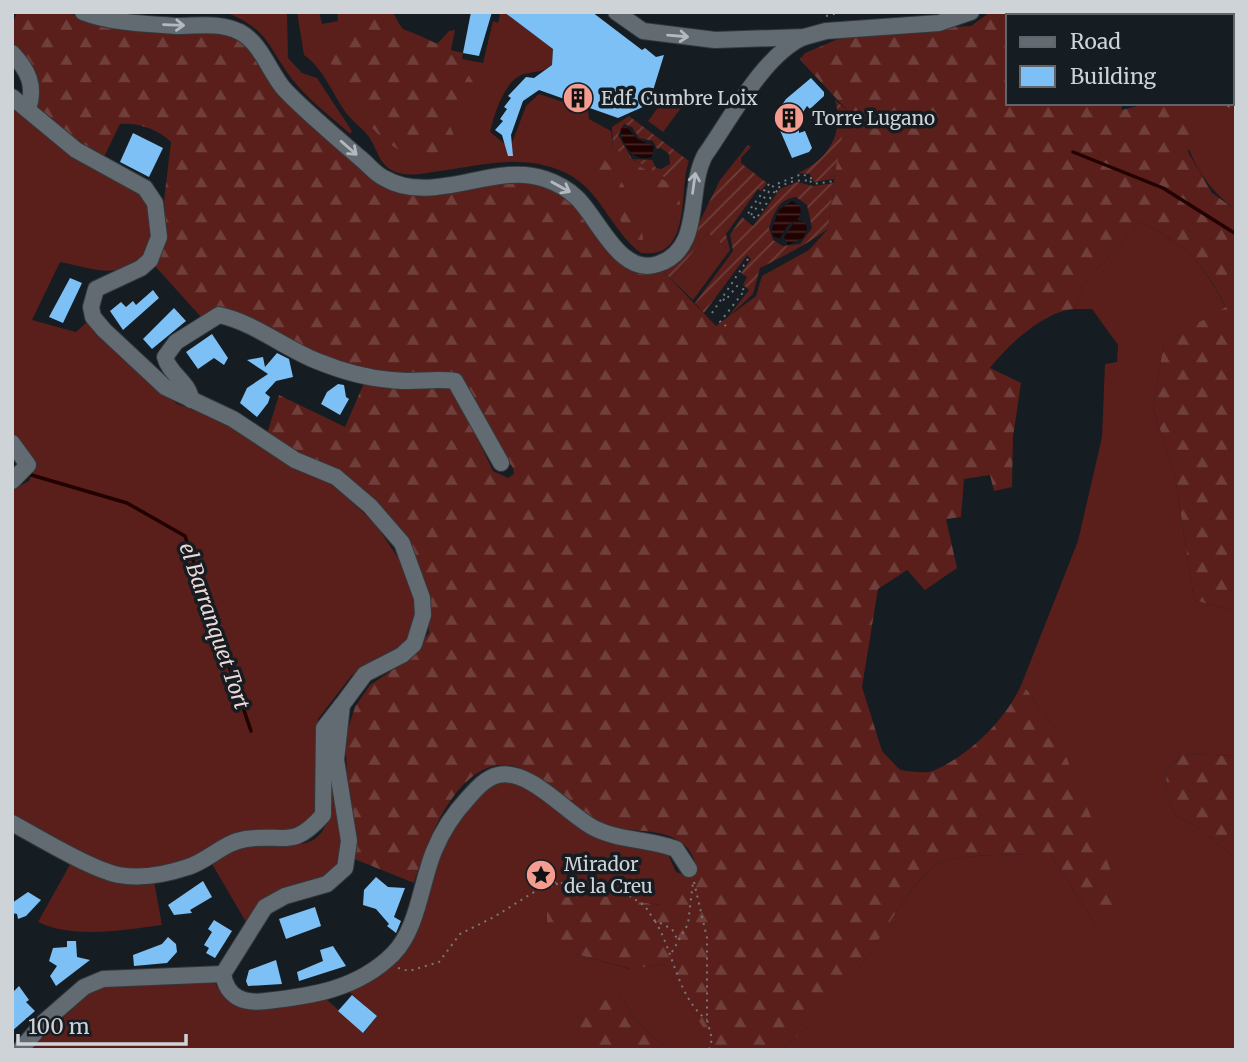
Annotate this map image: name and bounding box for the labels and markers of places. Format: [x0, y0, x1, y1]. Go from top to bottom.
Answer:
building icon: Edf. Cumbre Loix [561, 81, 595, 115]
place label: Edf. Cumbre Loix [601, 86, 758, 110]
building icon: Torre Lugano [772, 101, 806, 135]
place label: Torre Lugano [812, 106, 935, 130]
place label: Mirador de la Creu [564, 852, 653, 898]
place icon: Mirador de la Creu [524, 858, 558, 892]

